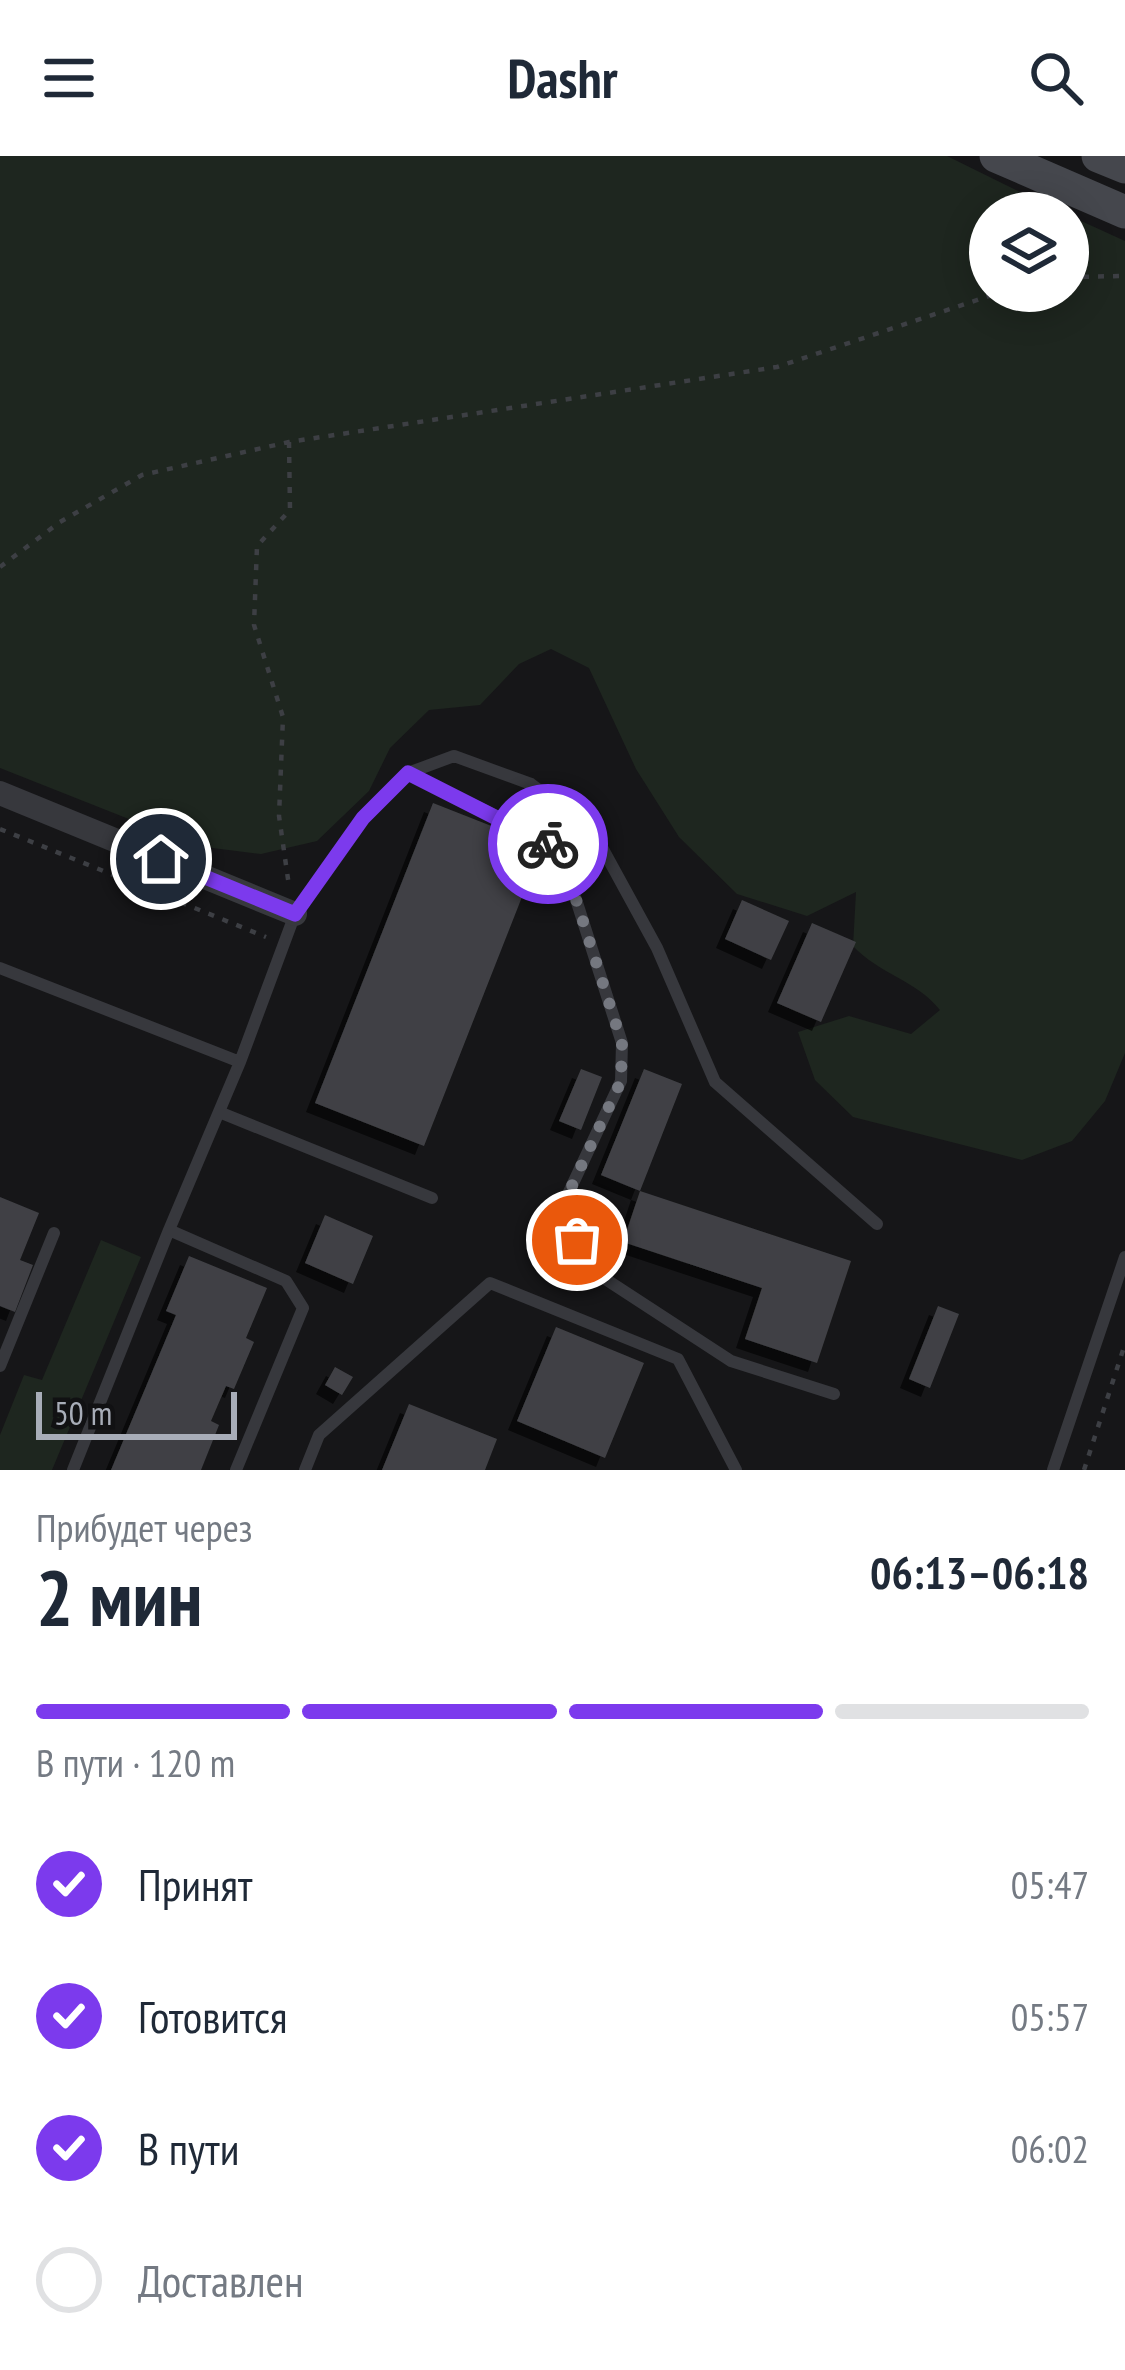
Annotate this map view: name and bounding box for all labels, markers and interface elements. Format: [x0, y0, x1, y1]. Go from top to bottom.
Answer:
text: Dashr [507, 43, 618, 113]
icon: menu [36, 45, 102, 111]
icon: search [1023, 45, 1089, 111]
map controls [969, 192, 1089, 312]
button: layers [969, 192, 1089, 312]
courier [488, 784, 608, 904]
pin [110, 808, 212, 910]
icon: bike [515, 811, 581, 877]
icon: home [128, 826, 194, 892]
pin [526, 1189, 628, 1291]
icon: bag [544, 1207, 610, 1273]
scale bar [36, 1386, 237, 1439]
text: 50 m [54, 1391, 112, 1434]
text: Прибудет через [36, 1502, 253, 1553]
text: 06:13–06:18 [870, 1543, 1089, 1601]
text: 2 мин [36, 1547, 202, 1648]
text: В пути · 120 m [36, 1737, 235, 1788]
icon: check [36, 1851, 102, 1917]
text: Принят [138, 1855, 252, 1913]
text: 05:47 [1011, 1859, 1089, 1910]
icon: check [36, 1983, 102, 2049]
text: Готовится [138, 1987, 287, 2045]
text: 05:57 [1011, 1991, 1089, 2042]
icon: check [36, 2115, 102, 2181]
text: В пути [138, 2119, 239, 2177]
text: 06:02 [1011, 2123, 1089, 2174]
text: Доставлен [138, 2251, 304, 2309]

